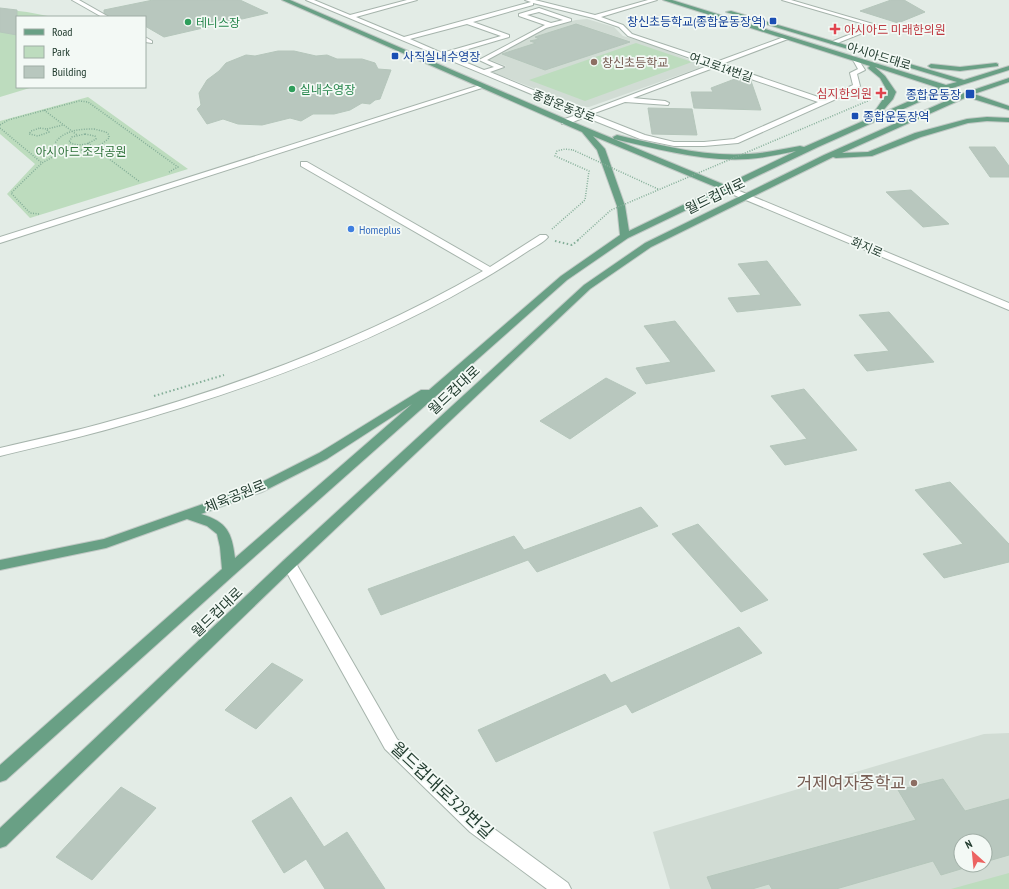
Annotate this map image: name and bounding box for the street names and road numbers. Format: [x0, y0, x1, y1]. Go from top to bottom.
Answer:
street label: 아시아드대로 [845, 39, 913, 73]
street label: 여고로14번길 [687, 49, 755, 85]
street label: 종합운동장로 [530, 87, 598, 125]
street label: 월드컵대로 [682, 174, 748, 218]
street label: 화지로 [849, 234, 885, 260]
street label: 월드컵대로 [424, 361, 484, 419]
street label: 체육공원로 [202, 476, 268, 516]
street label: 월드컵대로 [188, 583, 246, 641]
street label: 월드컵대로329번길 [386, 737, 498, 843]

